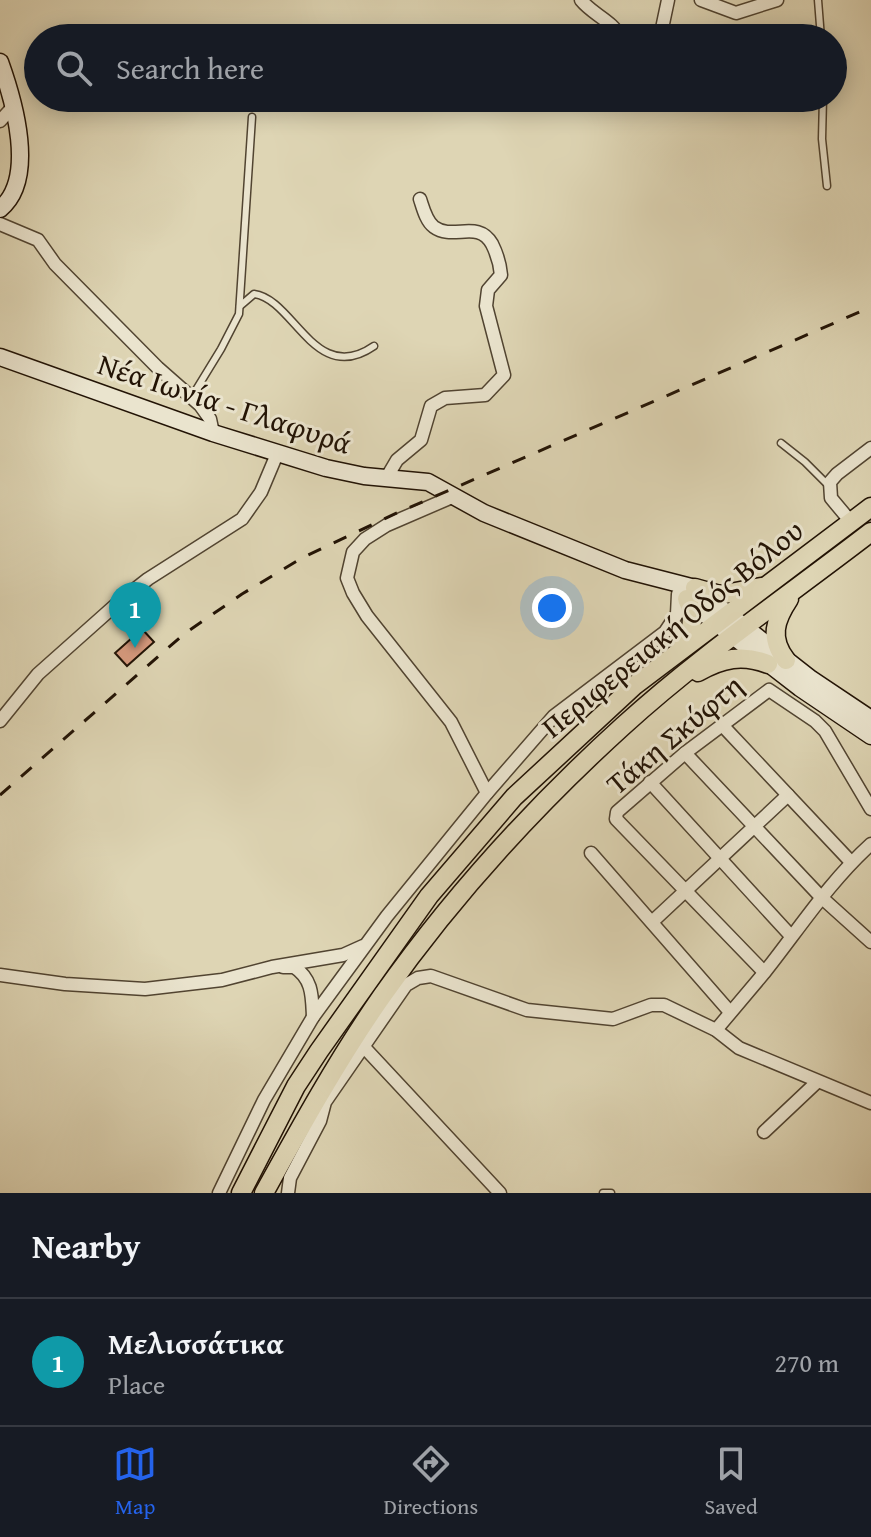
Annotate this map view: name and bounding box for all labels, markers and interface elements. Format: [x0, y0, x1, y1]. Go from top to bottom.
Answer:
search box [24, 24, 847, 112]
icon: search [52, 46, 96, 90]
text: Search here [116, 46, 264, 90]
street label: Νέα Ιωνία - Γλαφυρά [93, 341, 357, 465]
street label: Περιφερειακή Οδός Βόλου [531, 508, 813, 748]
pin: 1 [109, 582, 161, 648]
your location [532, 588, 572, 628]
street label: Τάκη Σκύφτη [596, 664, 752, 804]
text: Nearby [32, 1221, 141, 1270]
text: Μελισσάτικα [108, 1321, 284, 1365]
text: 1 [51, 1343, 65, 1382]
text: 270 m [774, 1343, 839, 1382]
text: Place [108, 1365, 165, 1404]
tab: Map [113, 1442, 157, 1522]
tab: Directions [384, 1442, 478, 1522]
tab: Saved [705, 1442, 758, 1522]

